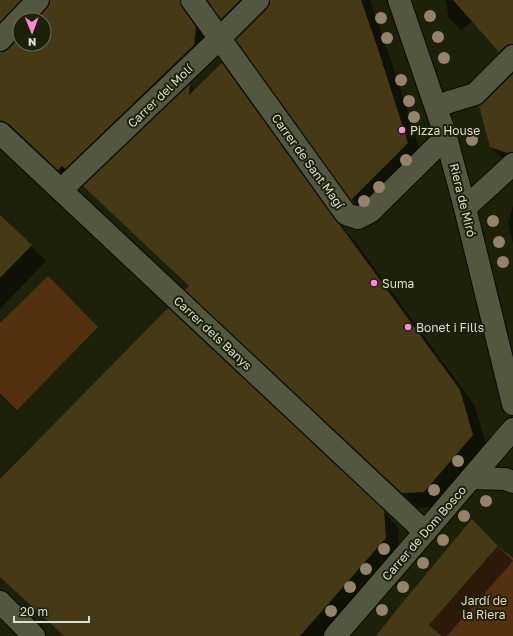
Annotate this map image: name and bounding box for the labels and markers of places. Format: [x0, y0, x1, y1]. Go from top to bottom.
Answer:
place label: Pizza House [410, 123, 480, 138]
marker: Pizza House [397, 125, 407, 135]
place label: Suma [382, 276, 414, 291]
marker: Suma [369, 278, 379, 288]
place label: Bonet i Fills [416, 320, 484, 335]
marker: Bonet i Fills [403, 322, 413, 332]

